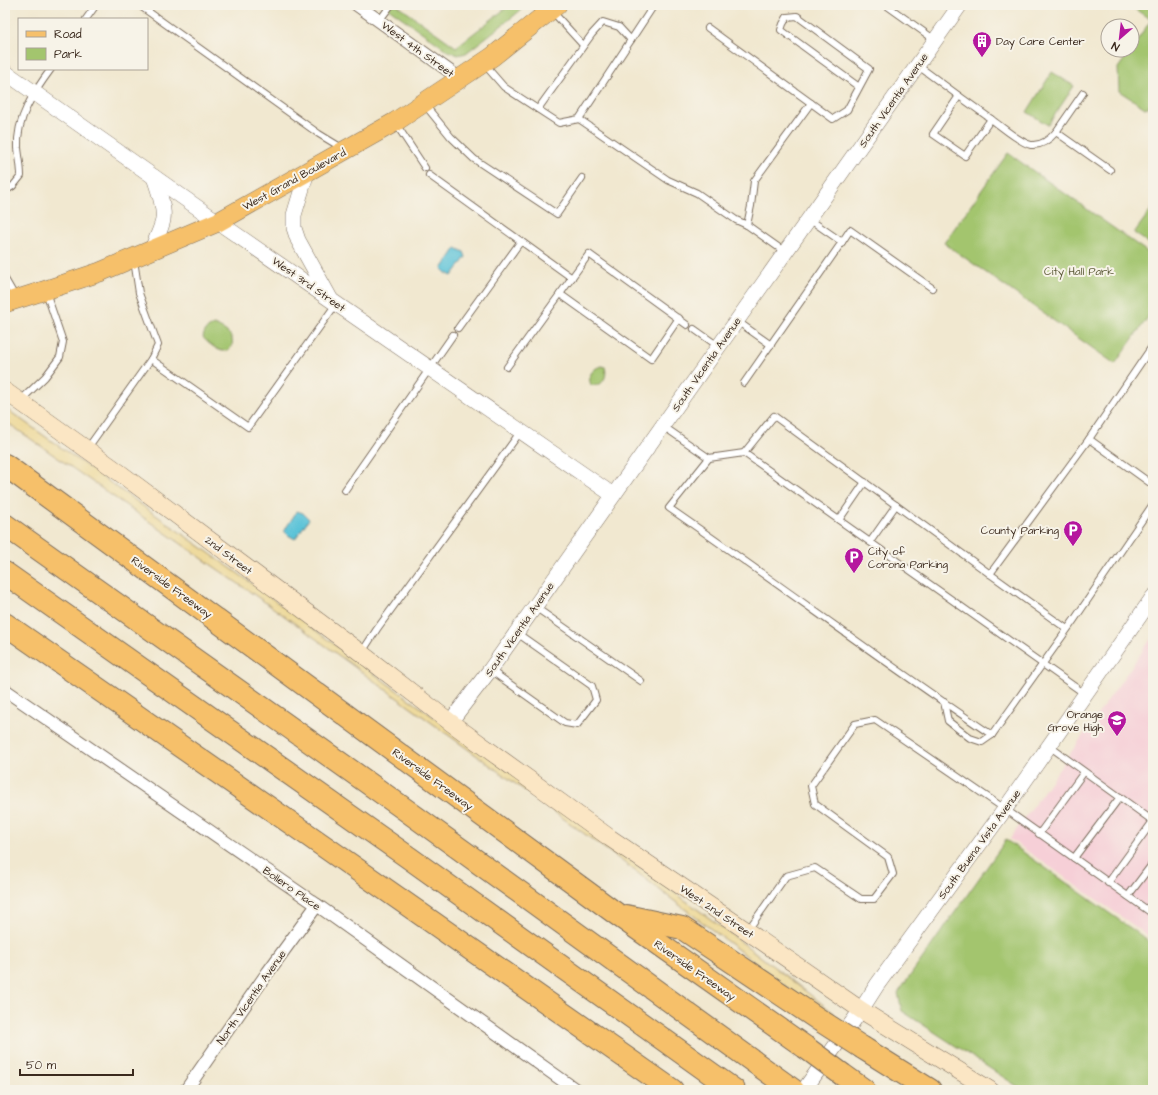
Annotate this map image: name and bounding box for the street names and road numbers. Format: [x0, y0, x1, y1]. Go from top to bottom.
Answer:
street label: West 4th Street [378, 18, 458, 81]
street label: South Vicentia Avenue [855, 50, 932, 150]
street label: West Grand Boulevard [240, 145, 349, 214]
street label: West 3rd Street [269, 254, 349, 316]
street label: South Vicentia Avenue [668, 314, 745, 414]
street label: 2nd Street [202, 533, 256, 579]
street label: Riverside Freeway [128, 553, 215, 623]
street label: South Vicentia Avenue [481, 579, 558, 679]
street label: Riverside Freeway [389, 745, 476, 815]
street label: South Buena Vista Avenue [934, 786, 1024, 902]
street label: Bollero Place [260, 863, 324, 914]
street label: West 2nd Street [677, 881, 757, 942]
street label: Riverside Freeway [650, 937, 739, 1005]
street label: North Vicentia Avenue [213, 947, 290, 1048]

